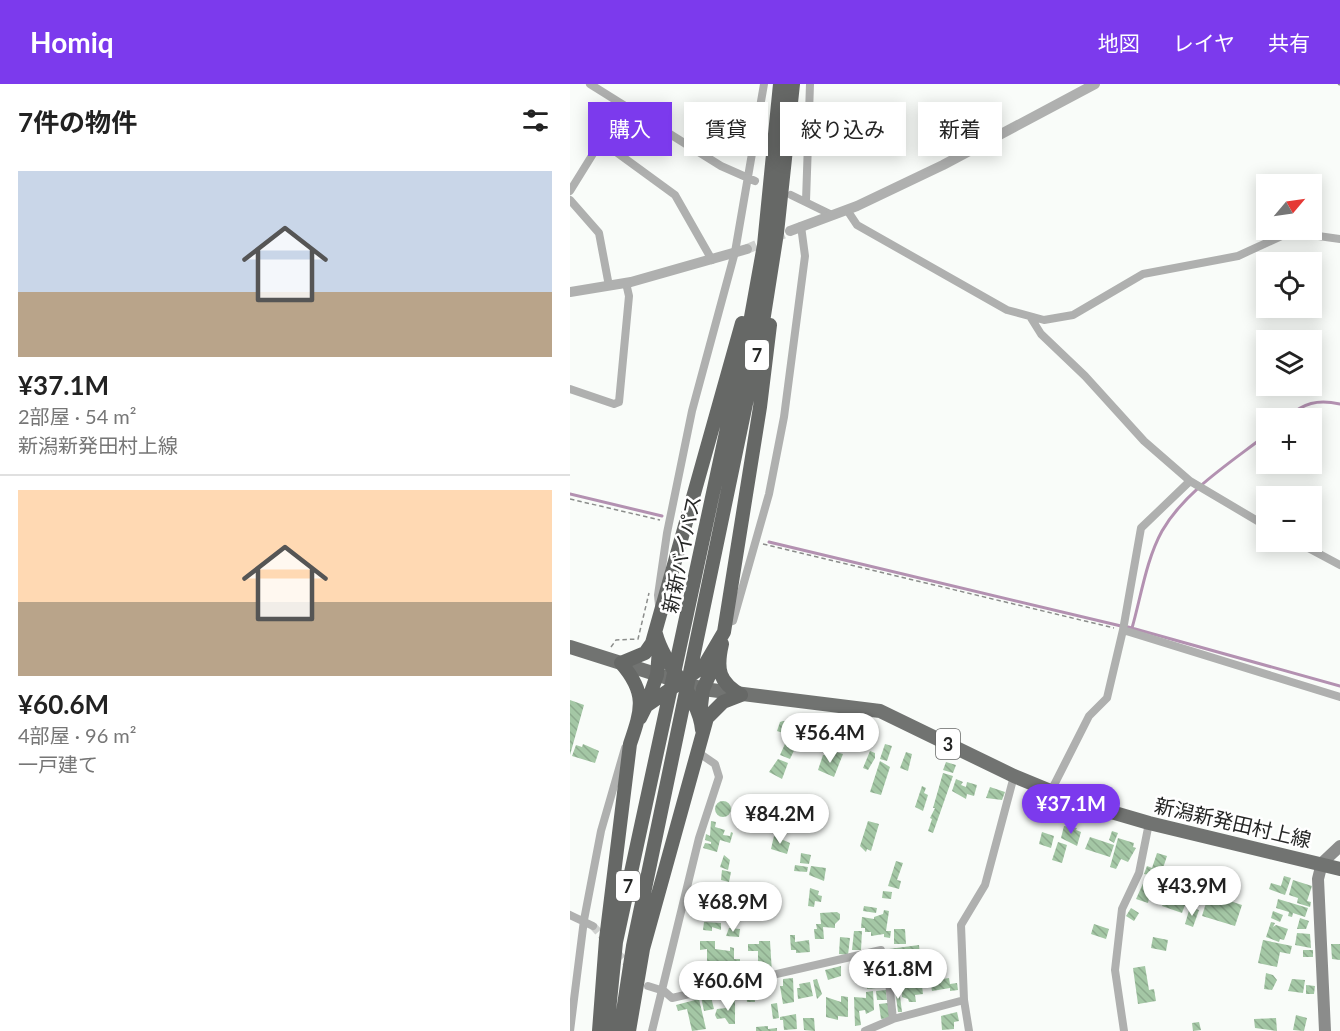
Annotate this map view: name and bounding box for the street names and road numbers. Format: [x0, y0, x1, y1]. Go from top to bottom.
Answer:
road number: 7 [745, 340, 769, 370]
street label: 新新バイパス [657, 493, 705, 615]
road number: 3 [936, 729, 960, 759]
street label: 新潟新発田村上線 [1152, 792, 1314, 852]
road number: 7 [616, 871, 640, 901]

